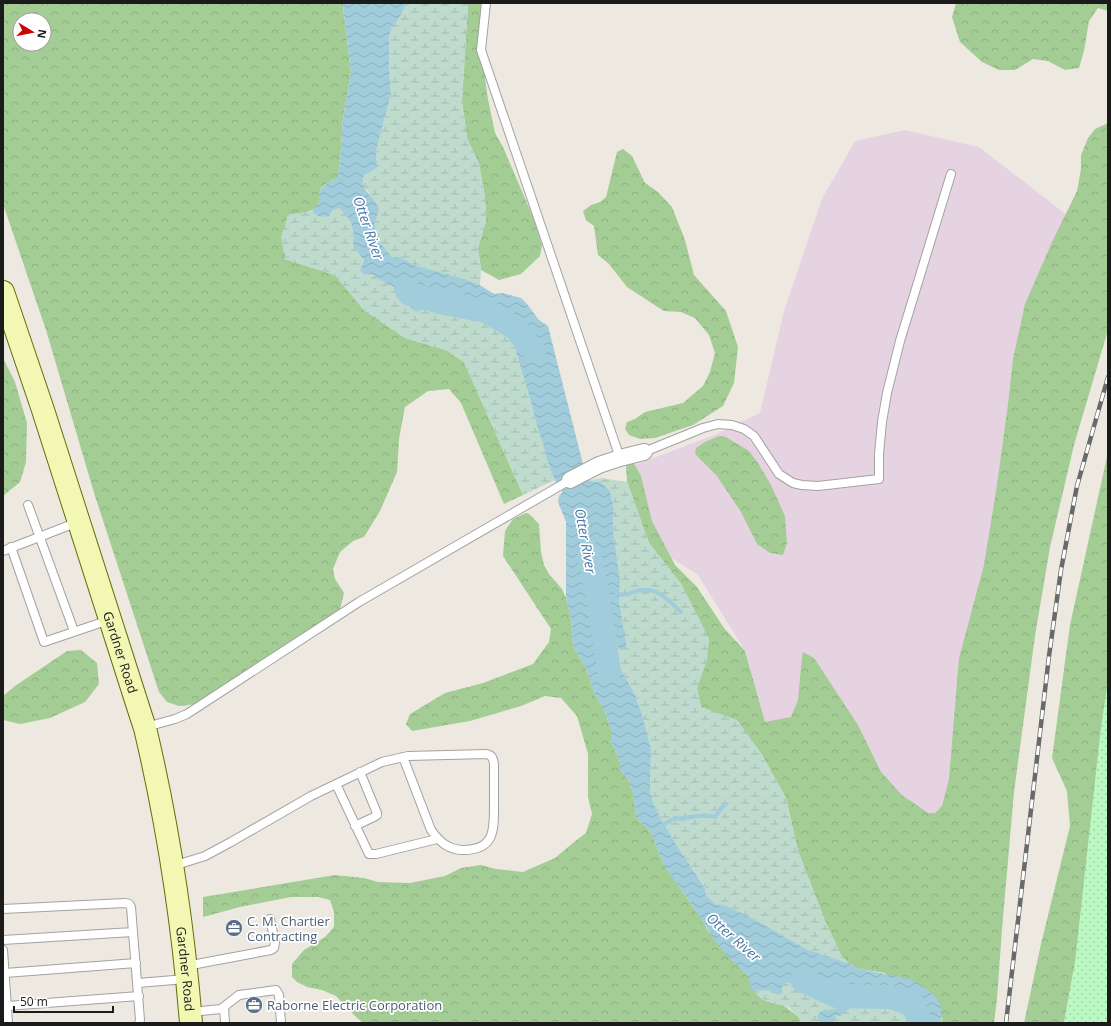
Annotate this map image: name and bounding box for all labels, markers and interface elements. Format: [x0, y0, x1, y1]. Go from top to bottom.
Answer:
north arrow [12, 12, 52, 52]
text: N [34, 28, 51, 40]
water label: Otter River [349, 194, 389, 263]
water label: Otter River [571, 507, 601, 576]
street label: Gardner Road [99, 609, 142, 696]
water label: Otter River [703, 908, 765, 966]
place label: C. M. Chartier Contracting [247, 912, 330, 945]
office icon: C. M. Chartier Contracting [224, 918, 244, 938]
street label: Gardner Road [172, 925, 199, 1012]
scale bar [14, 988, 113, 1014]
text: 50 m [20, 993, 48, 1010]
office icon: Raborne Electric Corporation [244, 995, 264, 1015]
place label: Raborne Electric Corporation [267, 996, 442, 1014]

